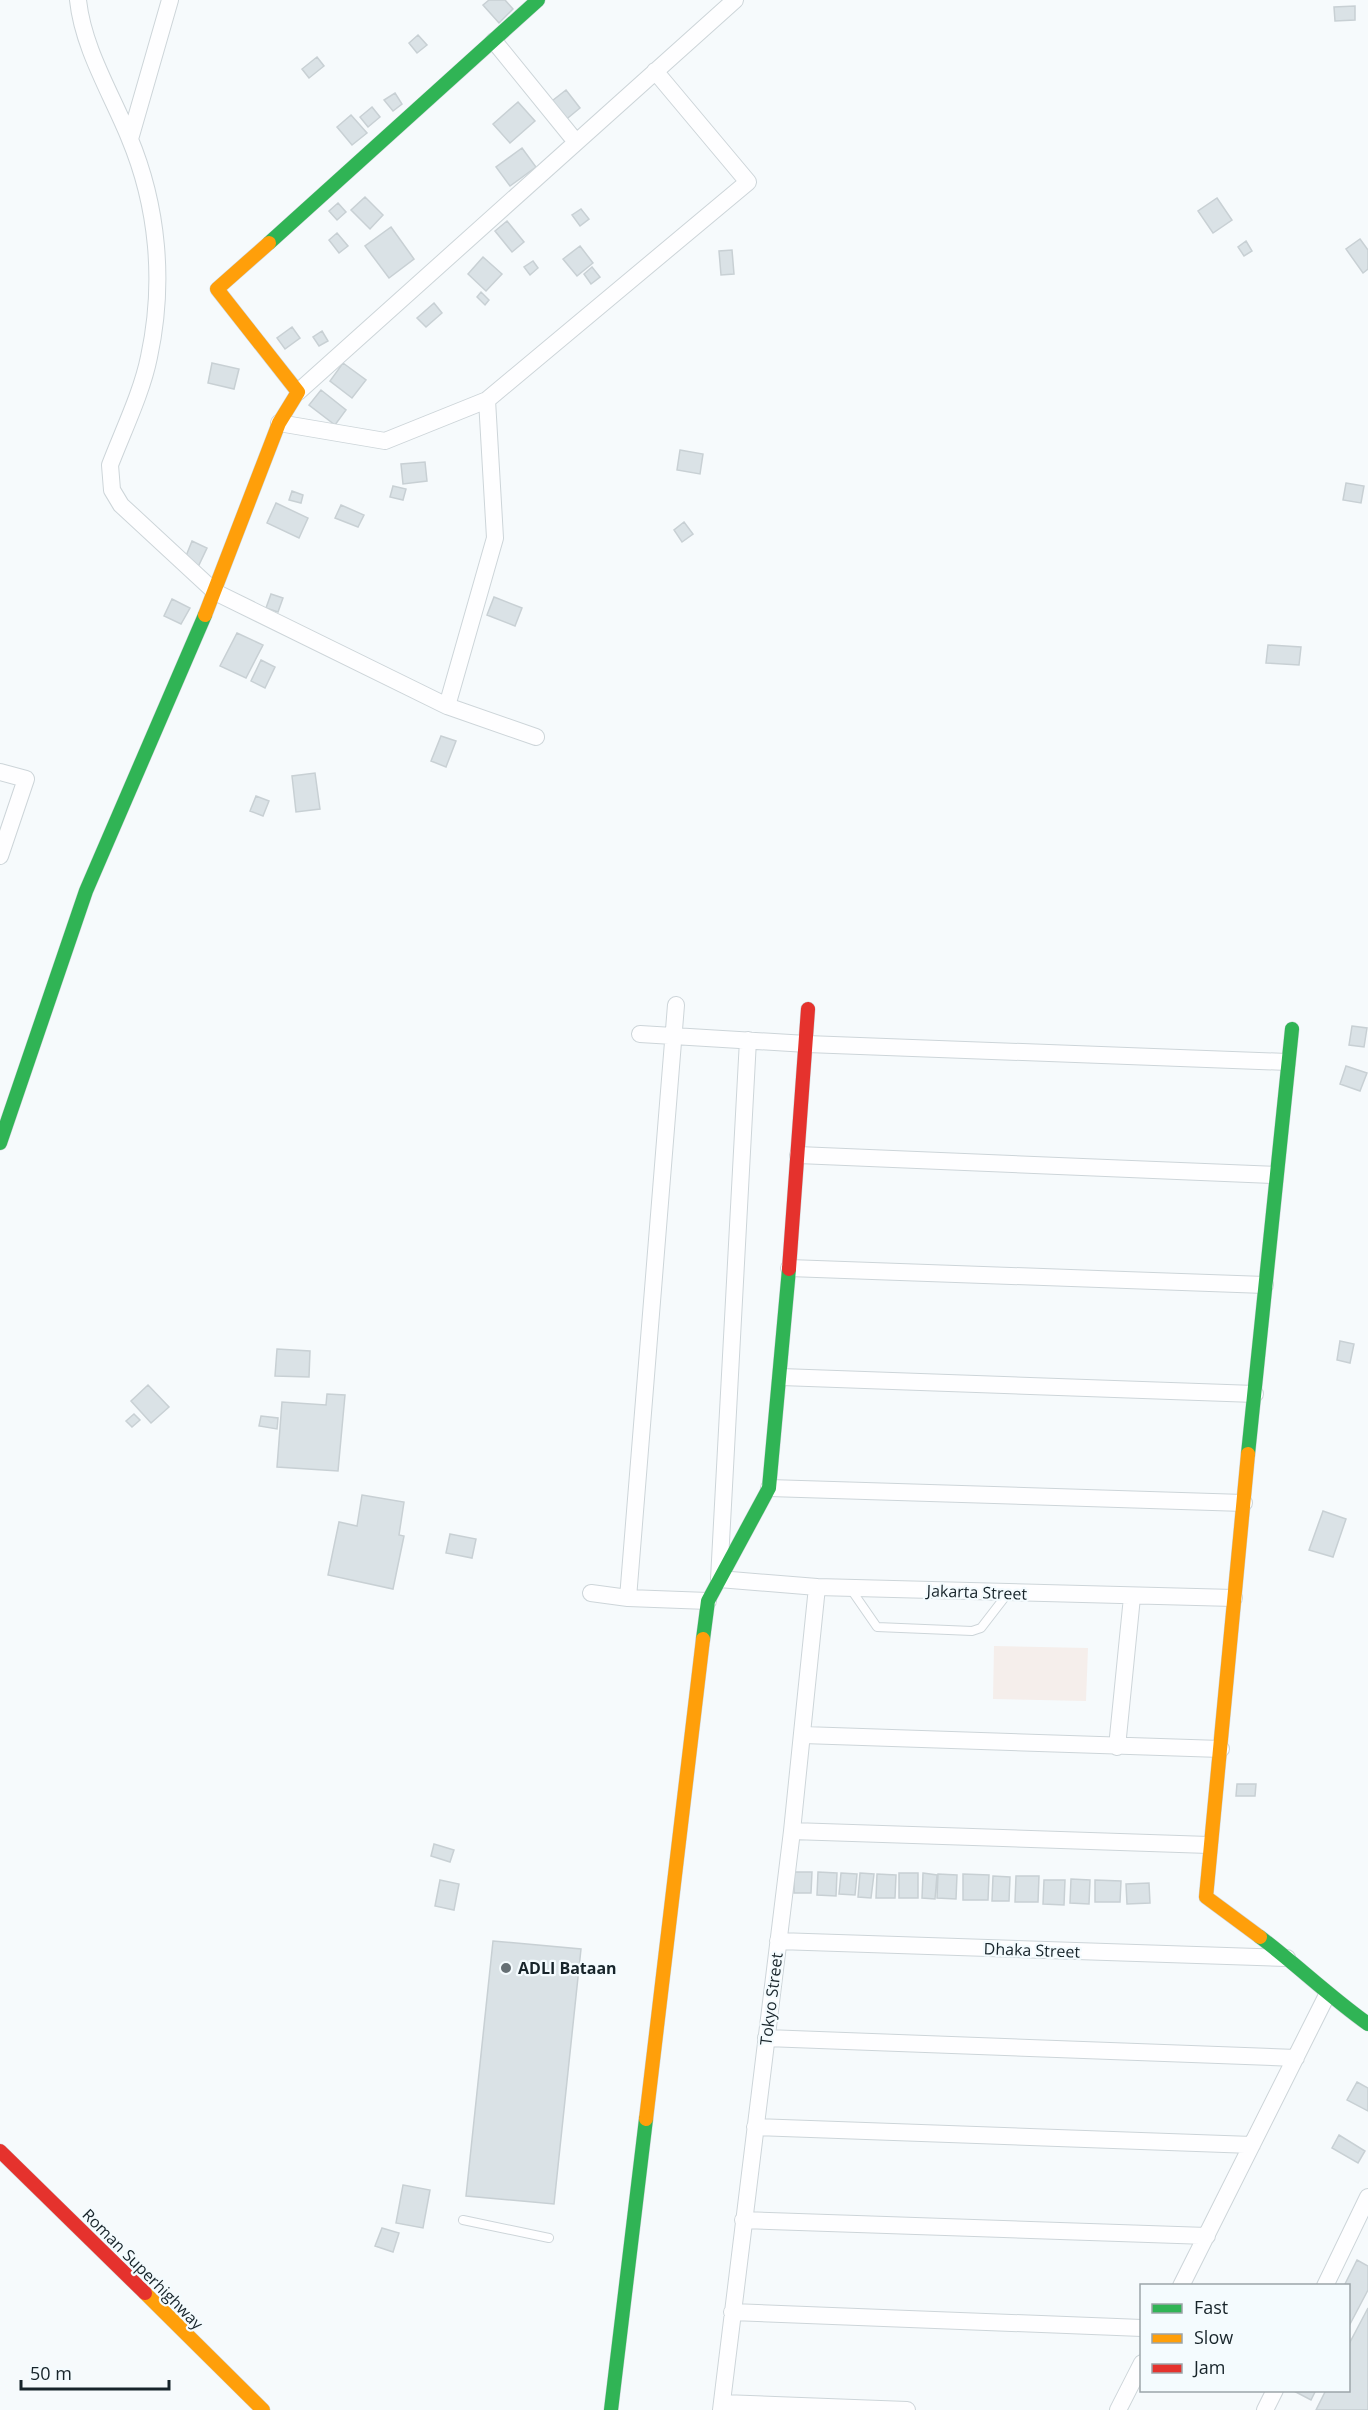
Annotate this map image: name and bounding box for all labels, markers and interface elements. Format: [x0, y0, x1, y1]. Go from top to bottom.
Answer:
street label: Jakarta Street [924, 1579, 1028, 1605]
street label: Dhaka Street [983, 1937, 1081, 1963]
street label: Tokyo Street [754, 1951, 788, 2047]
place label: ADLI Bataan [518, 1957, 617, 1979]
marker: ADLI Bataan [499, 1961, 513, 1975]
street label: Roman Superhighway [78, 2204, 209, 2335]
legend [1140, 2284, 1350, 2392]
text: Fast [1194, 2295, 1228, 2319]
text: Slow [1194, 2325, 1233, 2349]
scale bar [21, 2353, 170, 2391]
text: Jam [1192, 2355, 1226, 2379]
text: 50 m [30, 2361, 72, 2385]

